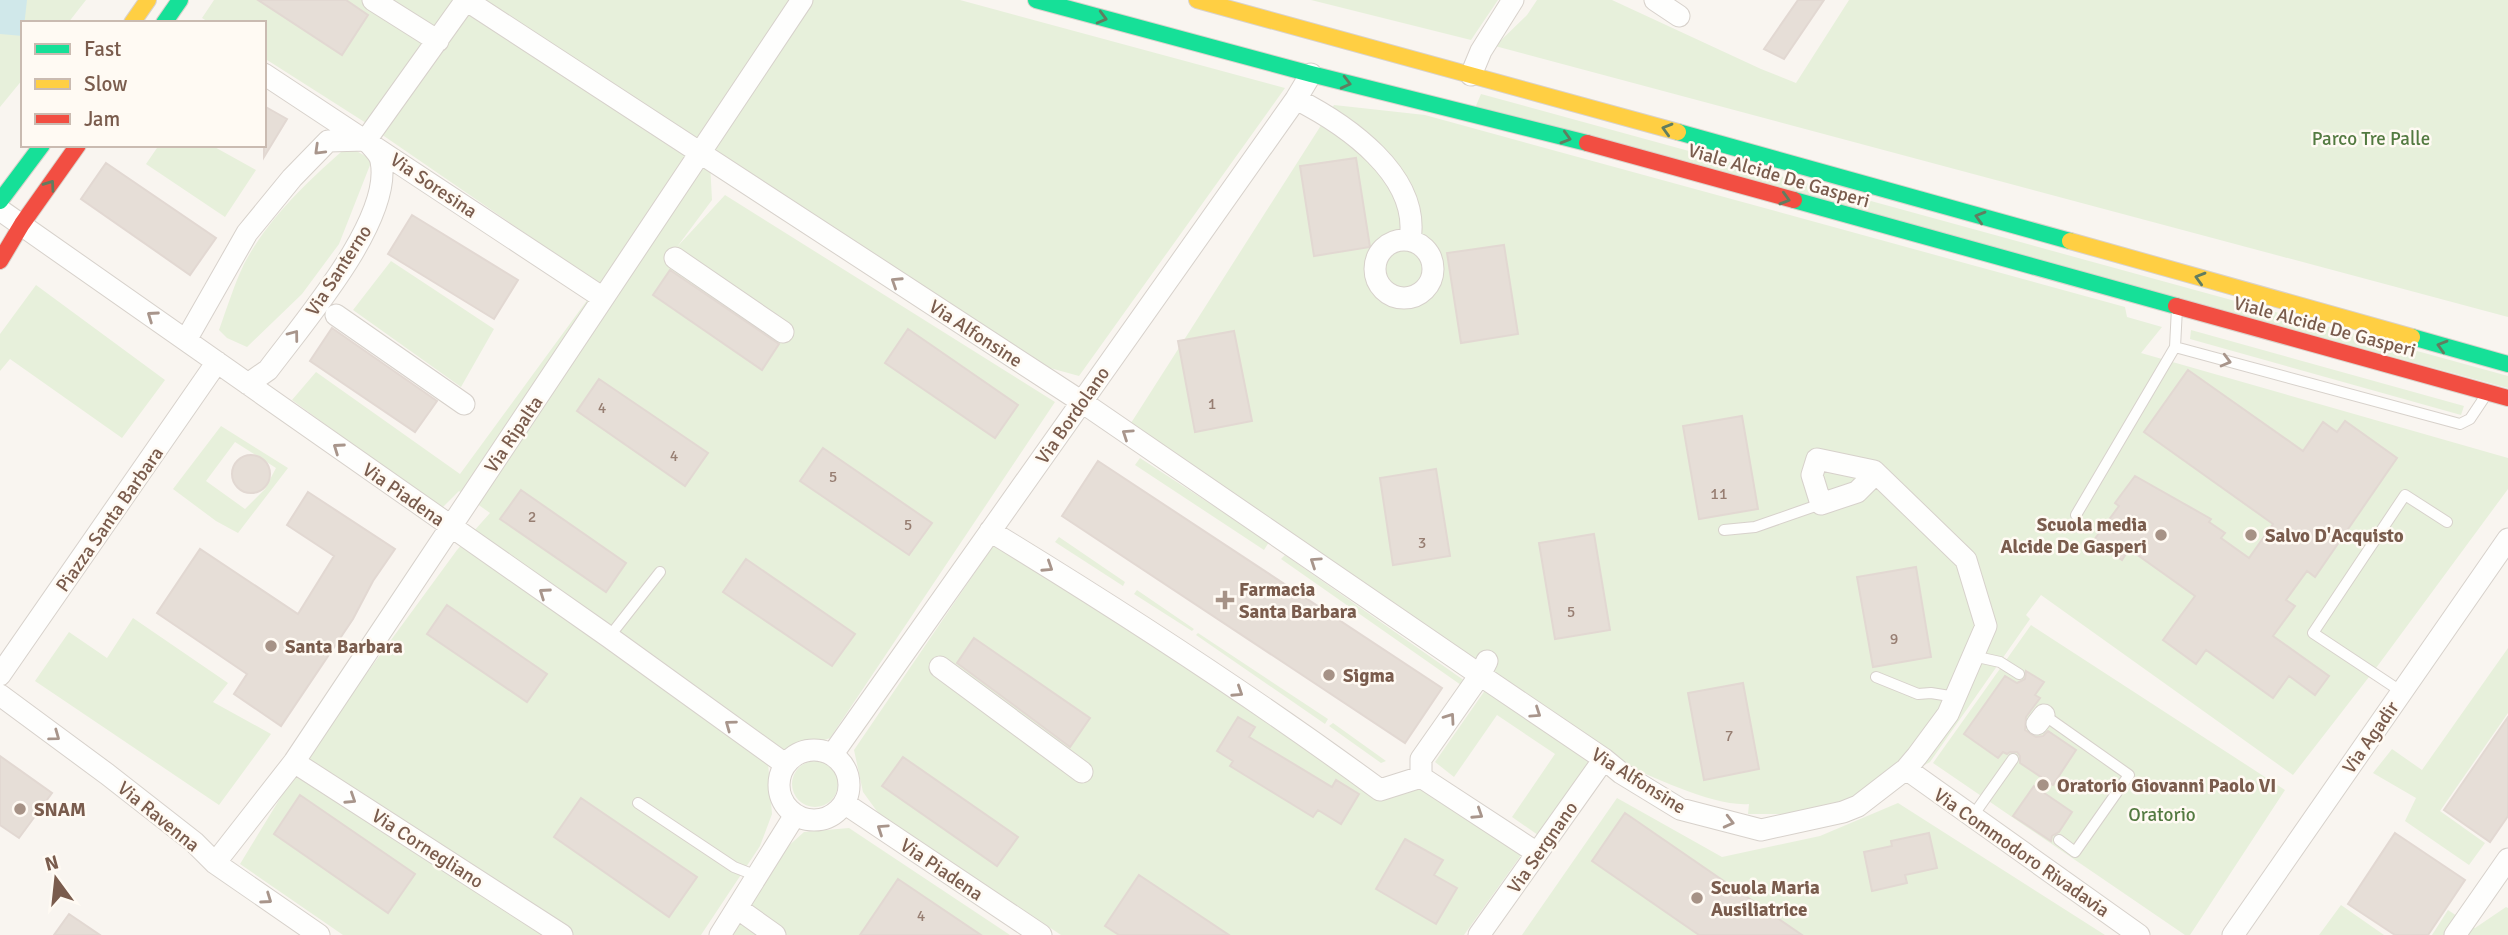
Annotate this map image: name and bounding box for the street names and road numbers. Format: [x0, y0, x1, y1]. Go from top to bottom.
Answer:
street label: Viale Alcide De Gasperi [1685, 139, 1872, 213]
street label: Via Soresina [385, 148, 482, 224]
street label: Via Santerno [301, 220, 377, 321]
street label: Viale Alcide De Gasperi [2231, 291, 2419, 363]
street label: Via Alfonsine [924, 295, 1027, 373]
street label: Via Bordolano [1030, 362, 1115, 469]
street label: Via Ripalta [479, 392, 548, 478]
street label: Piazza Santa Barbara [51, 442, 169, 597]
street label: Via Piadena [358, 458, 449, 532]
street label: Via Agadir [2337, 697, 2404, 778]
street label: Via Alfonsine [1587, 742, 1690, 819]
street label: Via Ravenna [112, 776, 204, 857]
street label: Via Commodoro Rivadavia [1929, 783, 2114, 923]
street label: Via Sergnano [1502, 797, 1583, 898]
street label: Via Cornegliano [367, 804, 488, 894]
street label: Via Piadena [895, 833, 988, 906]

